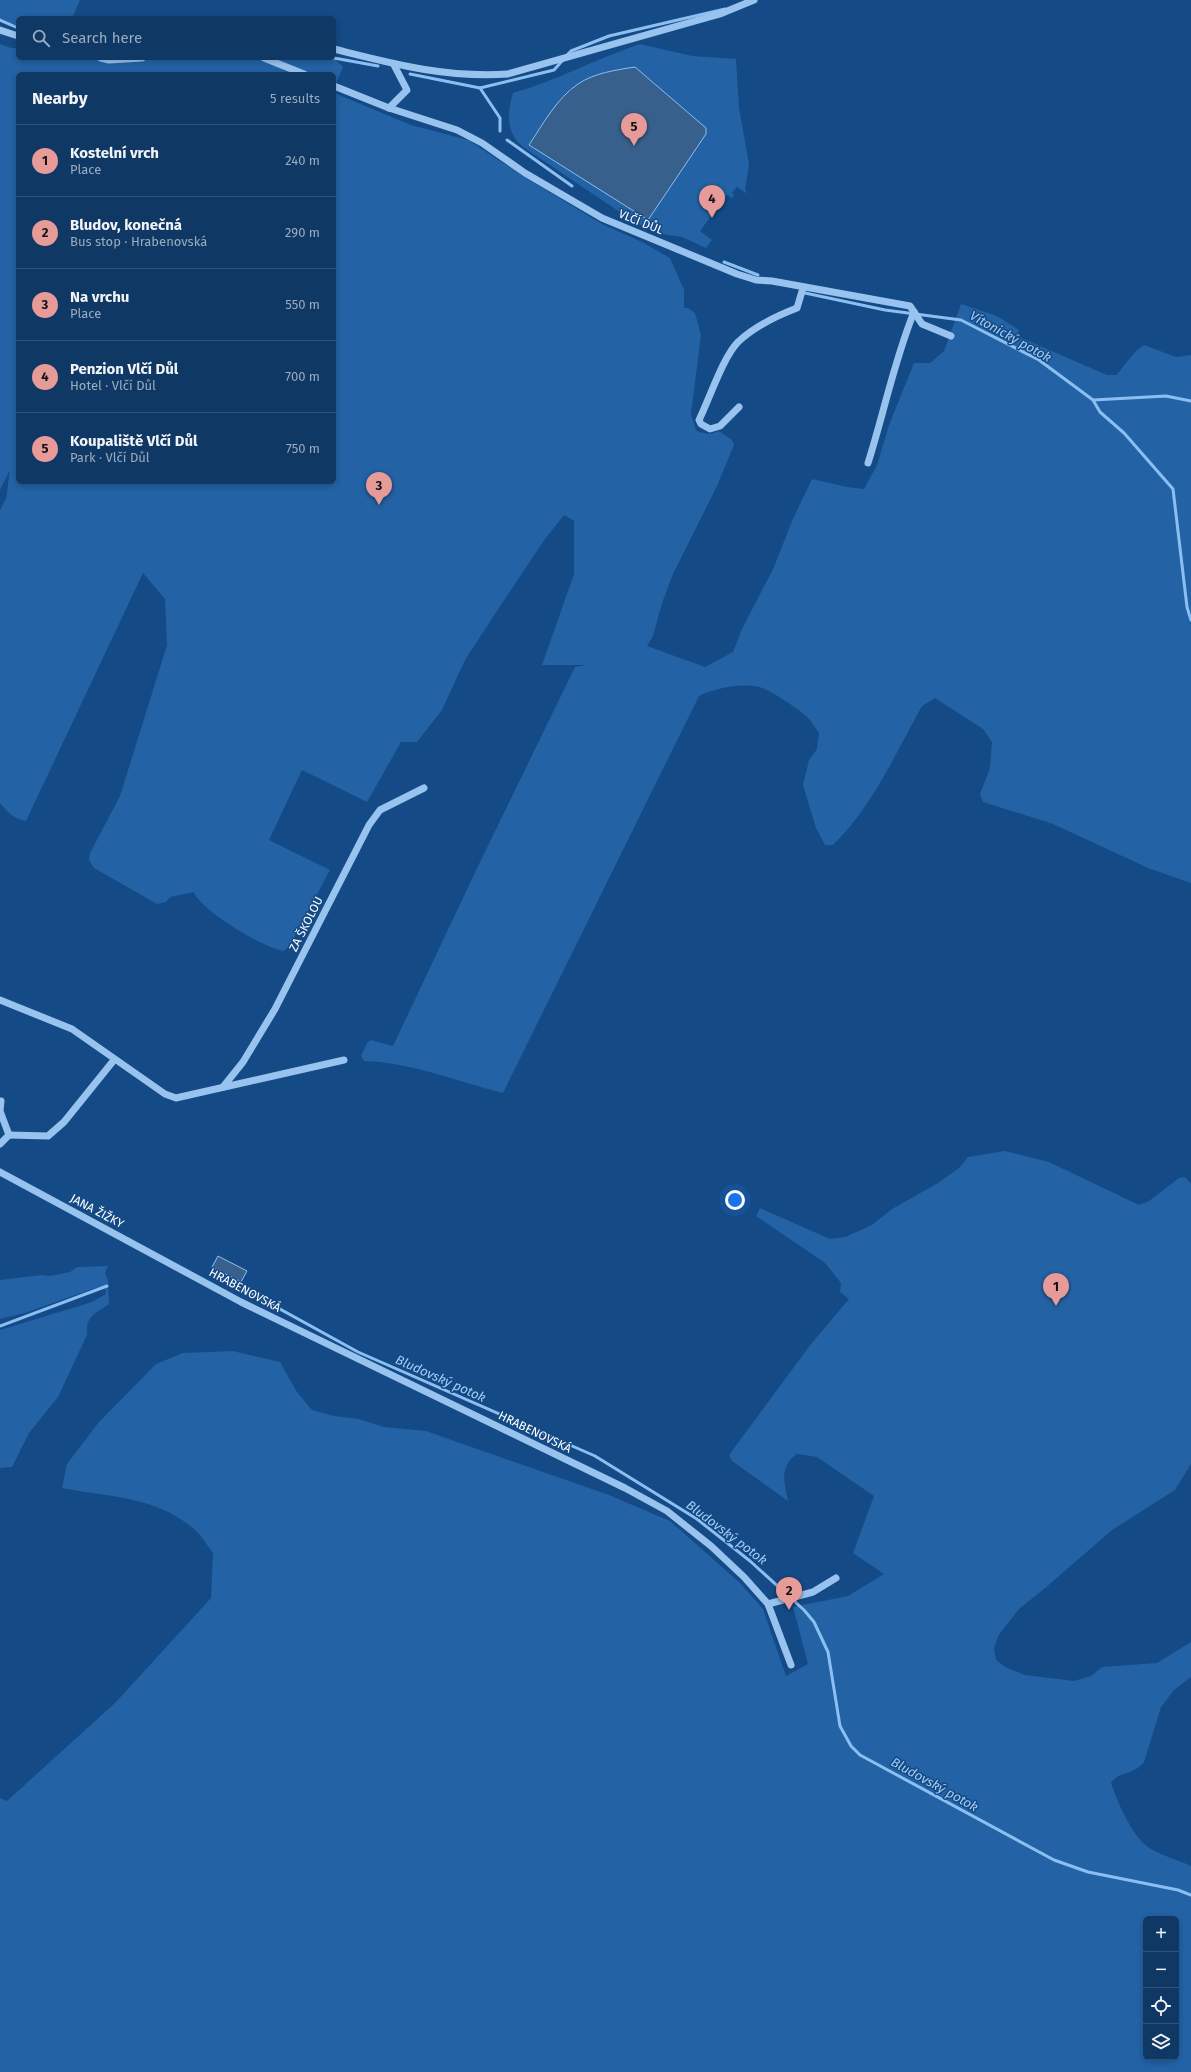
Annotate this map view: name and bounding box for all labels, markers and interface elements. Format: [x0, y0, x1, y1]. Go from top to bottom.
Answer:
search box [16, 16, 336, 60]
icon: search [30, 27, 52, 49]
text: Search here [62, 29, 142, 47]
text: Nearby [32, 88, 87, 109]
text: 5 results [270, 91, 320, 106]
pin: 5 [621, 113, 647, 146]
text: Kostelní vrch [70, 144, 159, 162]
text: 1 [42, 153, 48, 168]
text: 240 m [285, 153, 320, 168]
text: Place [70, 162, 101, 177]
pin: 4 [699, 185, 725, 218]
street label: VLČÍ DŮL [616, 205, 666, 237]
text: Bludov, konečná [70, 216, 182, 234]
text: 2 [42, 225, 48, 240]
text: 290 m [285, 225, 320, 240]
text: Bus stop · Hrabenovská [70, 234, 207, 249]
text: Na vrchu [70, 288, 129, 306]
text: 3 [42, 297, 48, 312]
text: 550 m [285, 297, 320, 312]
text: Place [70, 306, 101, 321]
water label: Vítonický potok [967, 308, 1054, 365]
text: Penzion Vlčí Důl [70, 360, 178, 378]
text: 4 [41, 369, 49, 384]
text: 700 m [285, 369, 320, 384]
text: Hotel · Vlčí Důl [70, 378, 156, 393]
text: Koupaliště Vlčí Důl [70, 432, 197, 450]
text: 5 [42, 441, 48, 456]
text: 750 m [286, 441, 320, 456]
text: Park · Vlčí Důl [70, 450, 150, 465]
pin: 3 [366, 472, 392, 505]
street label: ZA ŠKOLOU [285, 894, 326, 954]
street label: JANA ŽIŽKY [68, 1190, 127, 1231]
your location [725, 1190, 745, 1210]
street label: HRABENOVSKÁ [207, 1264, 284, 1315]
pin: 1 [1043, 1273, 1069, 1306]
water label: Bludovský potok [393, 1352, 488, 1405]
street label: HRABENOVSKÁ [496, 1407, 574, 1456]
water label: Bludovský potok [683, 1497, 770, 1568]
pin: 2 [776, 1577, 802, 1610]
water label: Bludovský potok [889, 1754, 981, 1815]
map controls [1143, 1916, 1179, 2060]
button: + [1143, 1916, 1179, 1952]
button: − [1143, 1952, 1179, 1988]
button: locate [1143, 1988, 1179, 2024]
button: layers [1143, 2024, 1179, 2060]

